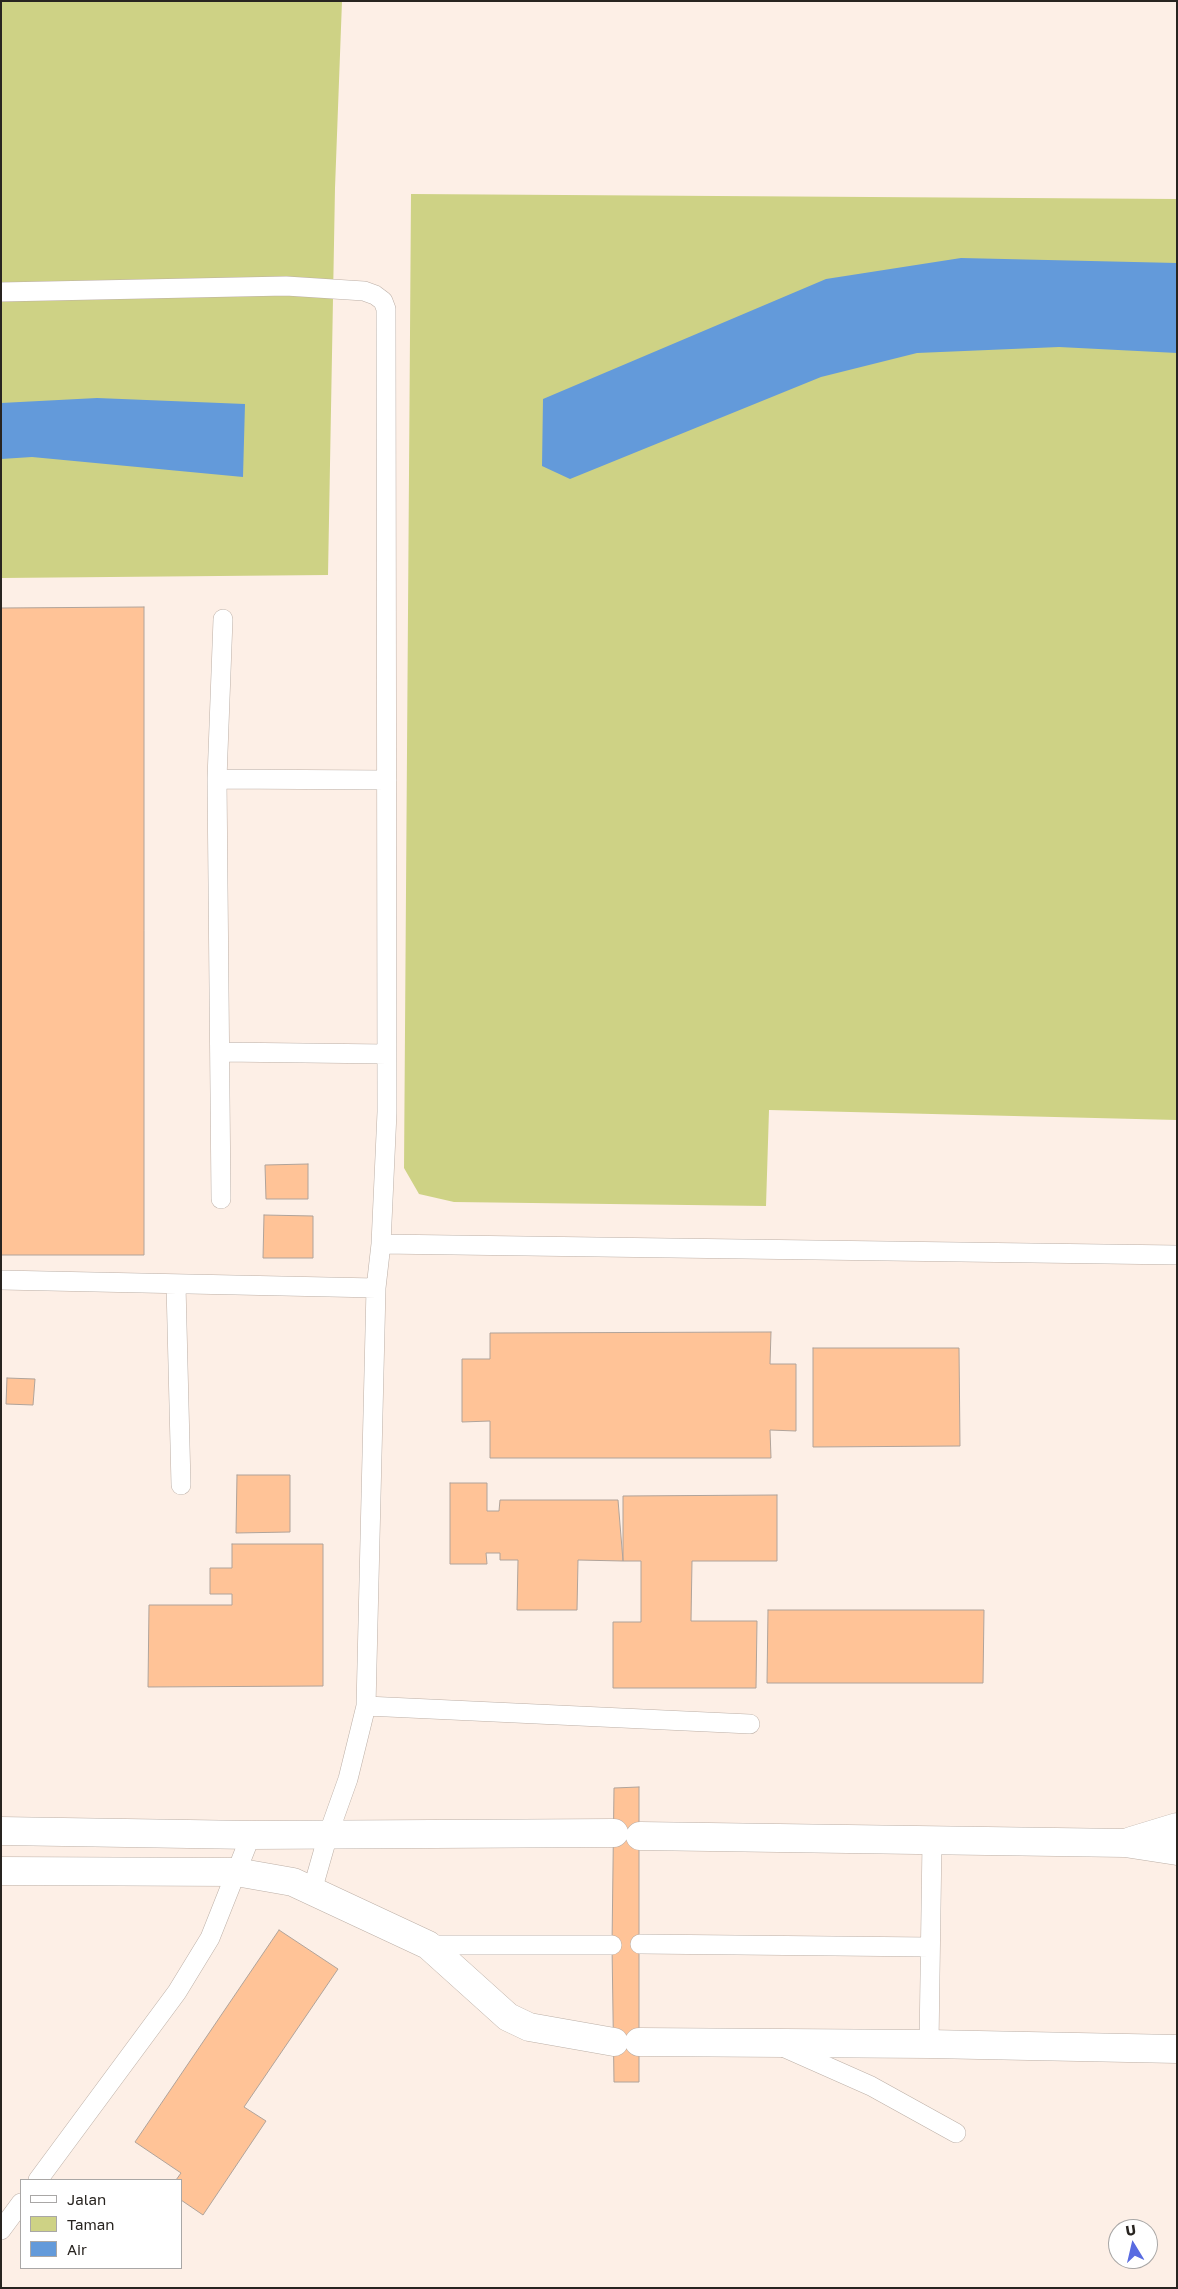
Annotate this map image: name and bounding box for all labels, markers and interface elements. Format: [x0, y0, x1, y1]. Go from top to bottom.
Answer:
legend [20, 2179, 182, 2269]
text: Jalan [67, 2190, 106, 2208]
text: Taman [67, 2215, 114, 2233]
north arrow [1108, 2219, 1158, 2269]
text: U [1124, 2220, 1137, 2239]
text: Air [67, 2240, 87, 2258]

